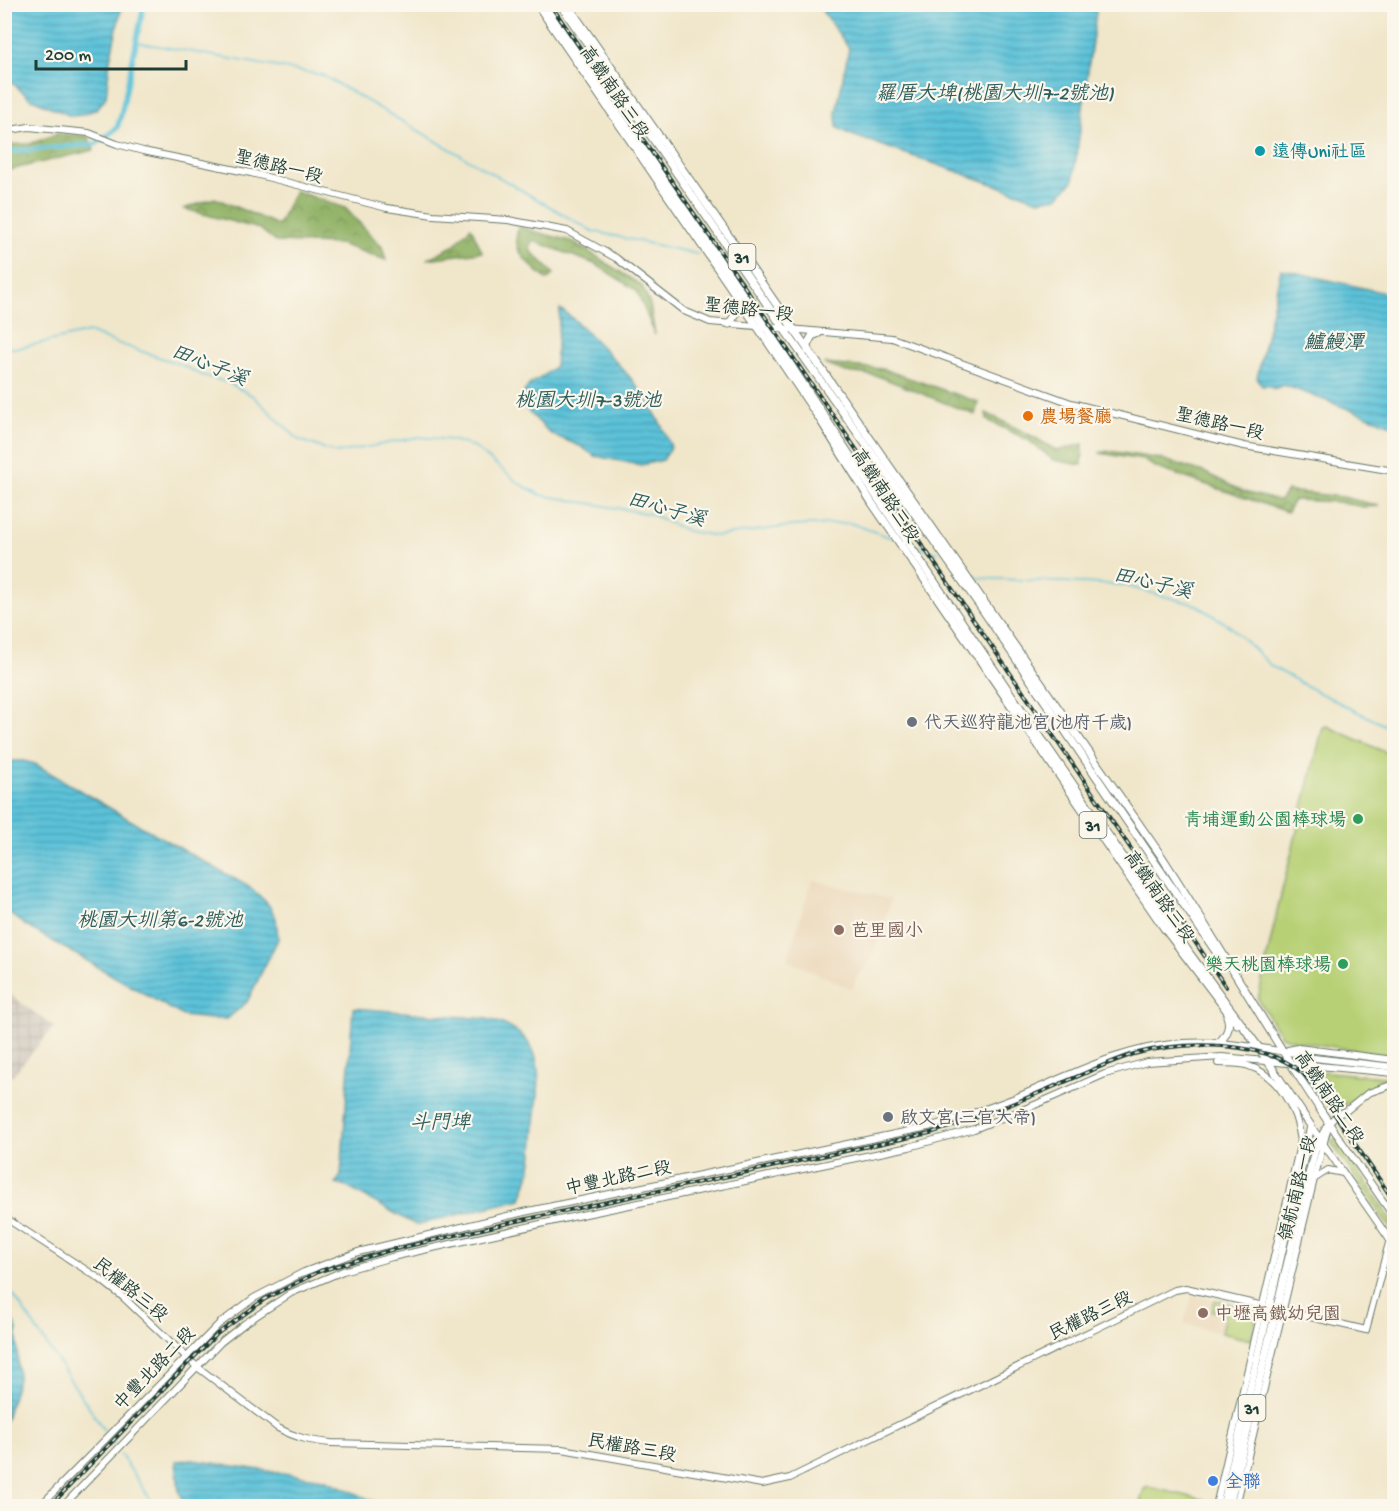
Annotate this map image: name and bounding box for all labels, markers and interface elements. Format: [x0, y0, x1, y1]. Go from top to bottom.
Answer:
scale bar [36, 33, 186, 71]
street label: 高鐵南路三段 [574, 42, 653, 144]
text: 200 m [45, 46, 92, 67]
water label: 羅厝大埤(桃園大圳7-2號池) [876, 82, 1114, 107]
place label: 遠傳Uni社區 [1272, 142, 1367, 164]
marker: 遠傳Uni社區 [1253, 144, 1267, 158]
street label: 聖德路一段 [232, 146, 325, 190]
road number: 31 [728, 244, 756, 270]
street label: 聖德路一段 [703, 295, 795, 327]
water label: 鱸鰻潭 [1304, 331, 1366, 356]
water label: 田心子溪 [167, 340, 252, 393]
water label: 桃園大圳7-3號池 [514, 389, 663, 414]
street label: 聖德路一段 [1173, 404, 1266, 446]
place label: 農場餐廳 [1040, 407, 1112, 429]
marker: 農場餐廳 [1021, 409, 1035, 423]
street label: 高鐵南路三段 [846, 445, 923, 547]
water label: 田心子溪 [624, 487, 709, 534]
water label: 田心子溪 [1111, 563, 1195, 606]
place label: 代天巡狩龍池宮(池府千歲) [924, 713, 1132, 735]
marker: 代天巡狩龍池宮(池府千歲) [905, 715, 919, 729]
place label: 青埔運動公園棒球場 [1184, 810, 1346, 832]
road number: 31 [1080, 812, 1106, 838]
marker: 青埔運動公園棒球場 [1351, 812, 1365, 826]
street label: 高鐵南路三段 [1118, 847, 1198, 948]
water label: 桃園大圳第6-2號池 [77, 909, 244, 934]
place label: 芭里國小 [851, 921, 923, 943]
marker: 芭里國小 [832, 923, 846, 937]
place label: 樂天桃園棒球場 [1205, 955, 1331, 977]
marker: 樂天桃園棒球場 [1336, 957, 1350, 971]
street label: 高鐵南路二段 [1289, 1047, 1368, 1149]
place label: 啟文宮(三官大帝) [900, 1108, 1036, 1130]
marker: 啟文宮(三官大帝) [881, 1110, 895, 1124]
water label: 斗門埤 [410, 1111, 472, 1136]
street label: 領航南路一段 [1275, 1133, 1323, 1244]
street label: 中豐北路二段 [563, 1157, 674, 1201]
street label: 民權路三段 [88, 1254, 172, 1327]
street label: 民權路三段 [1046, 1287, 1136, 1346]
place label: 中壢高鐵幼兒園 [1215, 1304, 1341, 1326]
marker: 中壢高鐵幼兒園 [1196, 1306, 1210, 1320]
street label: 中豐北路二段 [110, 1323, 201, 1416]
road number: 31 [1238, 1395, 1266, 1421]
street label: 民權路三段 [585, 1430, 678, 1468]
place label: 全聯 [1225, 1472, 1261, 1494]
marker: 全聯 [1206, 1474, 1220, 1488]

